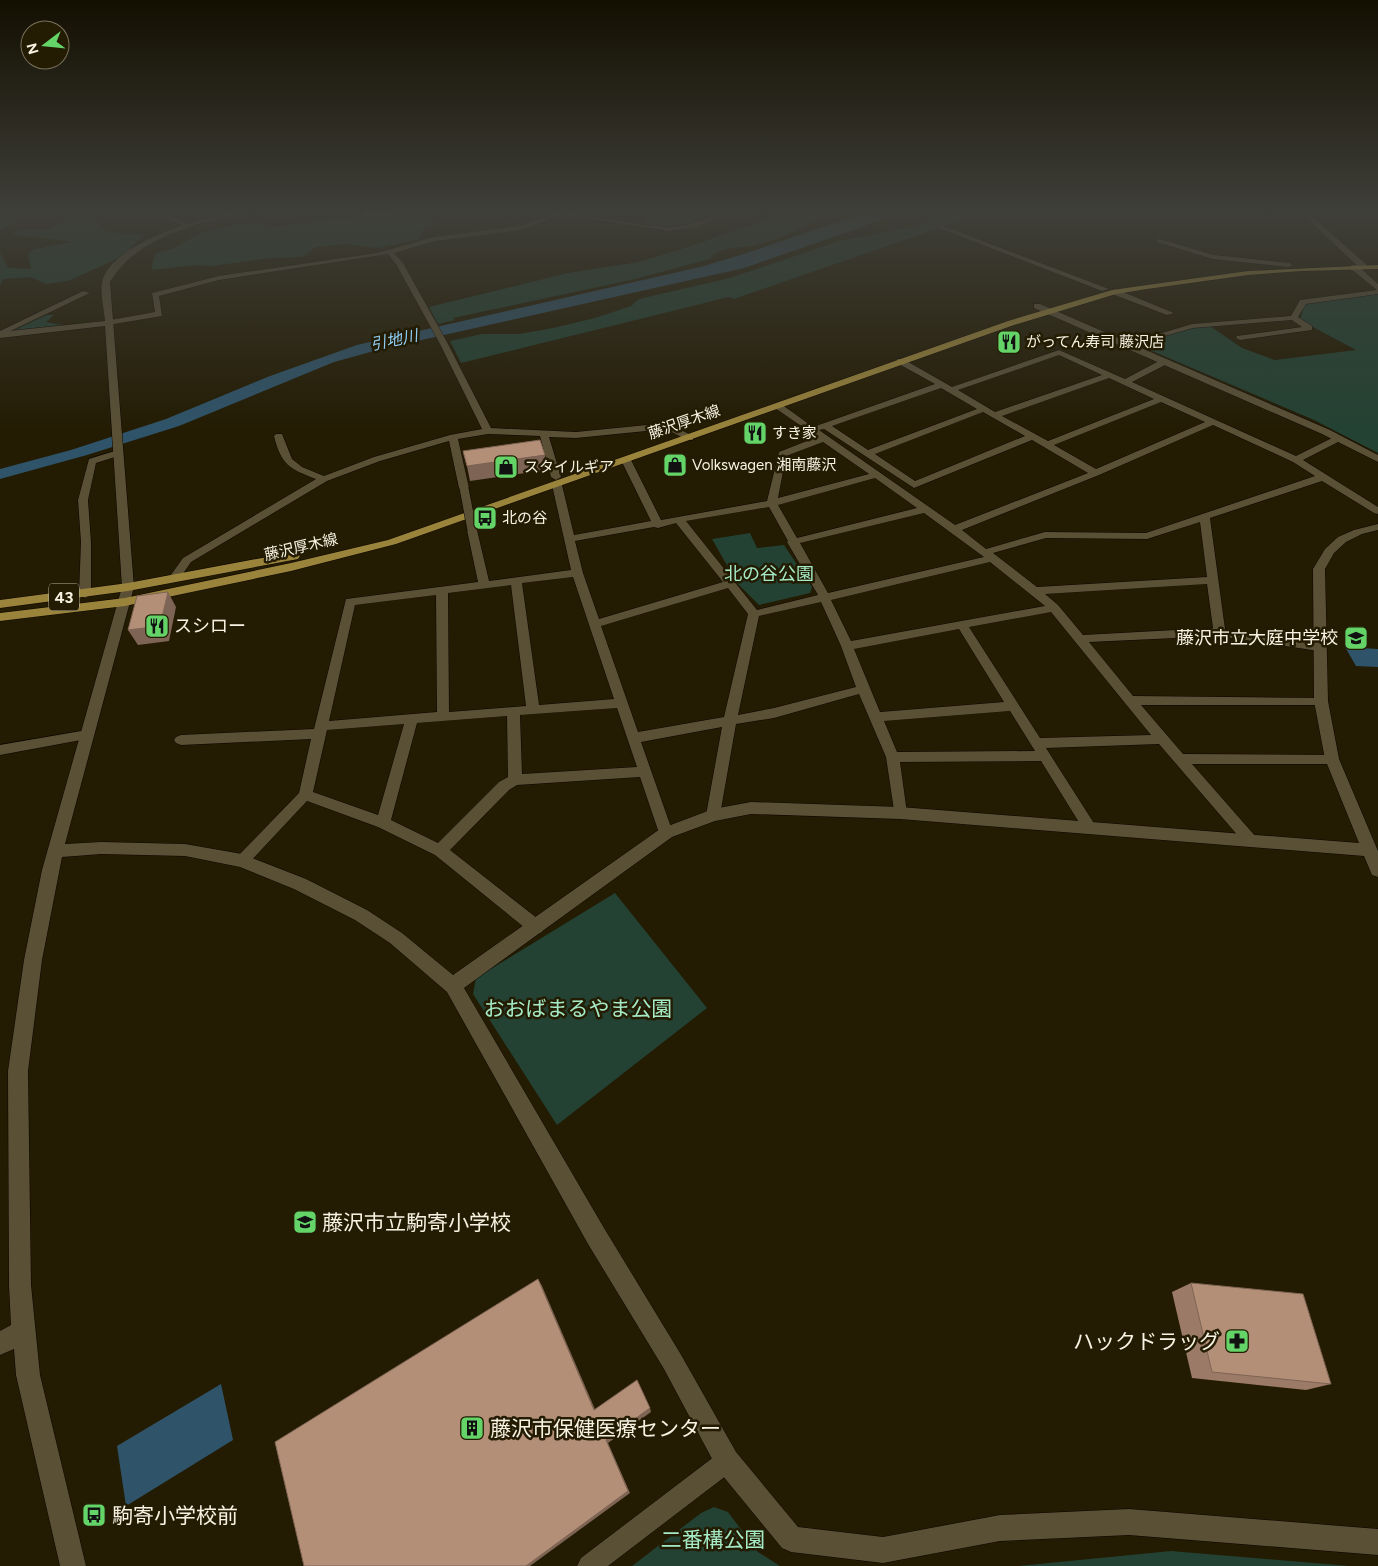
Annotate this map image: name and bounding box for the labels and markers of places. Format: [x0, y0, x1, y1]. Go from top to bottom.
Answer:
restaurant icon: がってん寿司 藤沢店 [996, 329, 1022, 355]
place label: がってん寿司 藤沢店 [1026, 333, 1164, 351]
restaurant icon: すき家 [742, 420, 768, 446]
place label: すき家 [772, 424, 817, 442]
shop icon: Volkswagen 湘南藤沢 [662, 452, 688, 478]
shop icon: スタイルギア [493, 454, 519, 480]
place label: Volkswagen 湘南藤沢 [692, 456, 836, 474]
place label: スタイルギア [524, 458, 614, 476]
bus stop icon: 北の谷 [472, 505, 498, 531]
place label: 北の谷 [502, 509, 547, 527]
restaurant icon: スシロー [144, 613, 170, 639]
place label: スシロー [174, 615, 246, 637]
school or university icon: 藤沢市立大庭中学校 [1343, 625, 1369, 651]
place label: 藤沢市立大庭中学校 [1176, 627, 1338, 649]
school or university icon: 藤沢市立駒寄小学校 [292, 1209, 318, 1235]
place label: 藤沢市立駒寄小学校 [322, 1210, 511, 1235]
pharmacy icon: ハックドラッグ [1224, 1328, 1250, 1354]
place label: ハックドラッグ [1073, 1329, 1220, 1354]
building icon: 藤沢市保健医療センター [459, 1415, 485, 1441]
place label: 藤沢市保健医療センター [490, 1416, 721, 1441]
bus stop icon: 駒寄小学校前 [81, 1502, 107, 1528]
place label: 駒寄小学校前 [112, 1503, 238, 1528]

